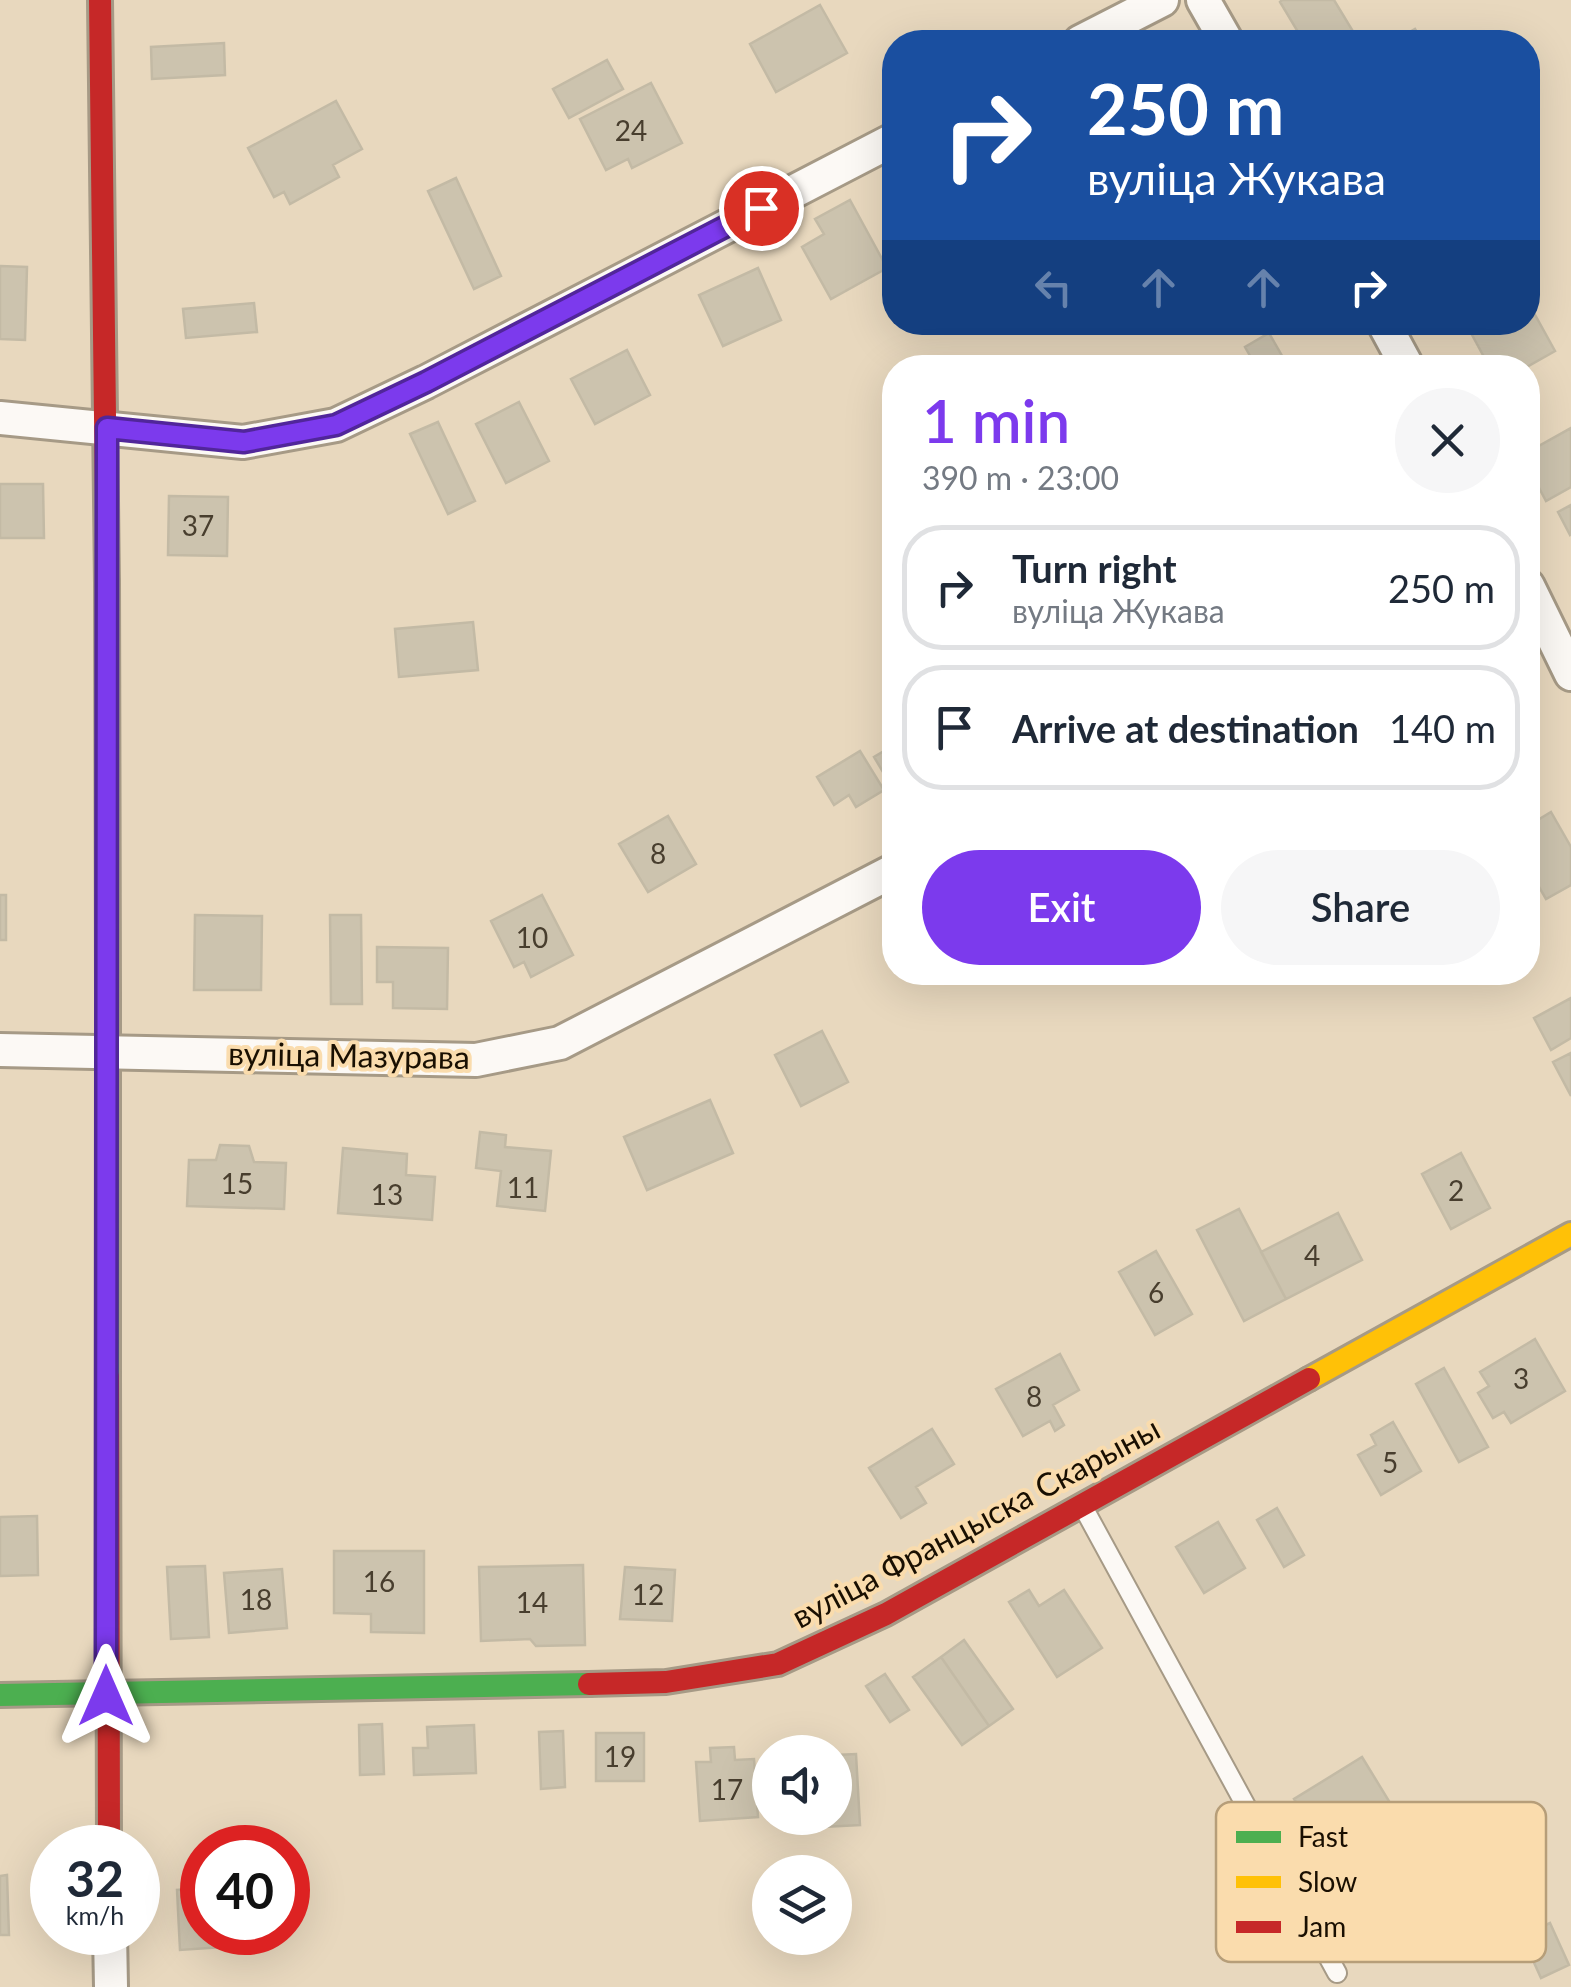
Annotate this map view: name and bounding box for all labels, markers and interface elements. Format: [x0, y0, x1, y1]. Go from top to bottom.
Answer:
text: 250 m [1087, 66, 1284, 150]
icon: right [922, 70, 1052, 200]
house number: 24 [615, 113, 647, 147]
text: вуліца Жукава [1087, 151, 1386, 205]
pin [719, 166, 804, 251]
icon: arrive [734, 181, 789, 236]
icon: left [1026, 260, 1081, 315]
icon: ahead [1131, 260, 1186, 315]
icon: ahead [1236, 260, 1291, 315]
icon: right [1341, 260, 1396, 315]
text: 1 min [922, 384, 1070, 456]
button: close [1395, 388, 1500, 493]
text: 390 m · 23:00 [922, 458, 1119, 497]
house number: 37 [182, 508, 214, 542]
text: Turn right [1012, 545, 1177, 591]
icon: right [927, 560, 982, 615]
text: 250 m [1388, 565, 1495, 611]
text: вуліца Жукава [1012, 591, 1225, 630]
icon: arrive [927, 700, 982, 755]
text: Arrive at destination [1012, 705, 1359, 751]
text: 140 m [1389, 705, 1496, 751]
house number: 8 [650, 836, 666, 870]
button: Exit [922, 850, 1201, 965]
button: Share [1221, 850, 1500, 965]
house number: 10 [516, 920, 548, 954]
street label: вуліца Мазурава [228, 1033, 470, 1076]
house number: 15 [221, 1166, 253, 1200]
house number: 11 [507, 1170, 539, 1204]
house number: 2 [1448, 1173, 1464, 1207]
house number: 13 [371, 1177, 403, 1211]
house number: 4 [1304, 1238, 1320, 1272]
house number: 6 [1148, 1275, 1164, 1309]
house number: 3 [1513, 1361, 1529, 1395]
house number: 8 [1026, 1379, 1042, 1413]
street label: вуліца Францыска Скарыны [785, 1408, 1166, 1635]
house number: 5 [1382, 1445, 1398, 1479]
house number: 16 [363, 1564, 395, 1598]
house number: 12 [632, 1577, 664, 1611]
house number: 18 [240, 1582, 272, 1616]
house number: 14 [516, 1585, 548, 1619]
position arrow [54, 1644, 158, 1748]
map controls [752, 1735, 852, 1955]
button: sound [752, 1735, 852, 1835]
house number: 19 [604, 1739, 636, 1773]
house number: 17 [711, 1772, 743, 1806]
legend [1216, 1802, 1546, 1962]
text: Fast [1298, 1819, 1348, 1853]
speed limit sign: 40 [180, 1825, 310, 1955]
text: 32 [66, 1848, 124, 1908]
button: layers [752, 1855, 852, 1955]
text: Slow [1298, 1864, 1357, 1898]
text: km/h [66, 1900, 124, 1930]
text: Jam [1298, 1909, 1346, 1943]

